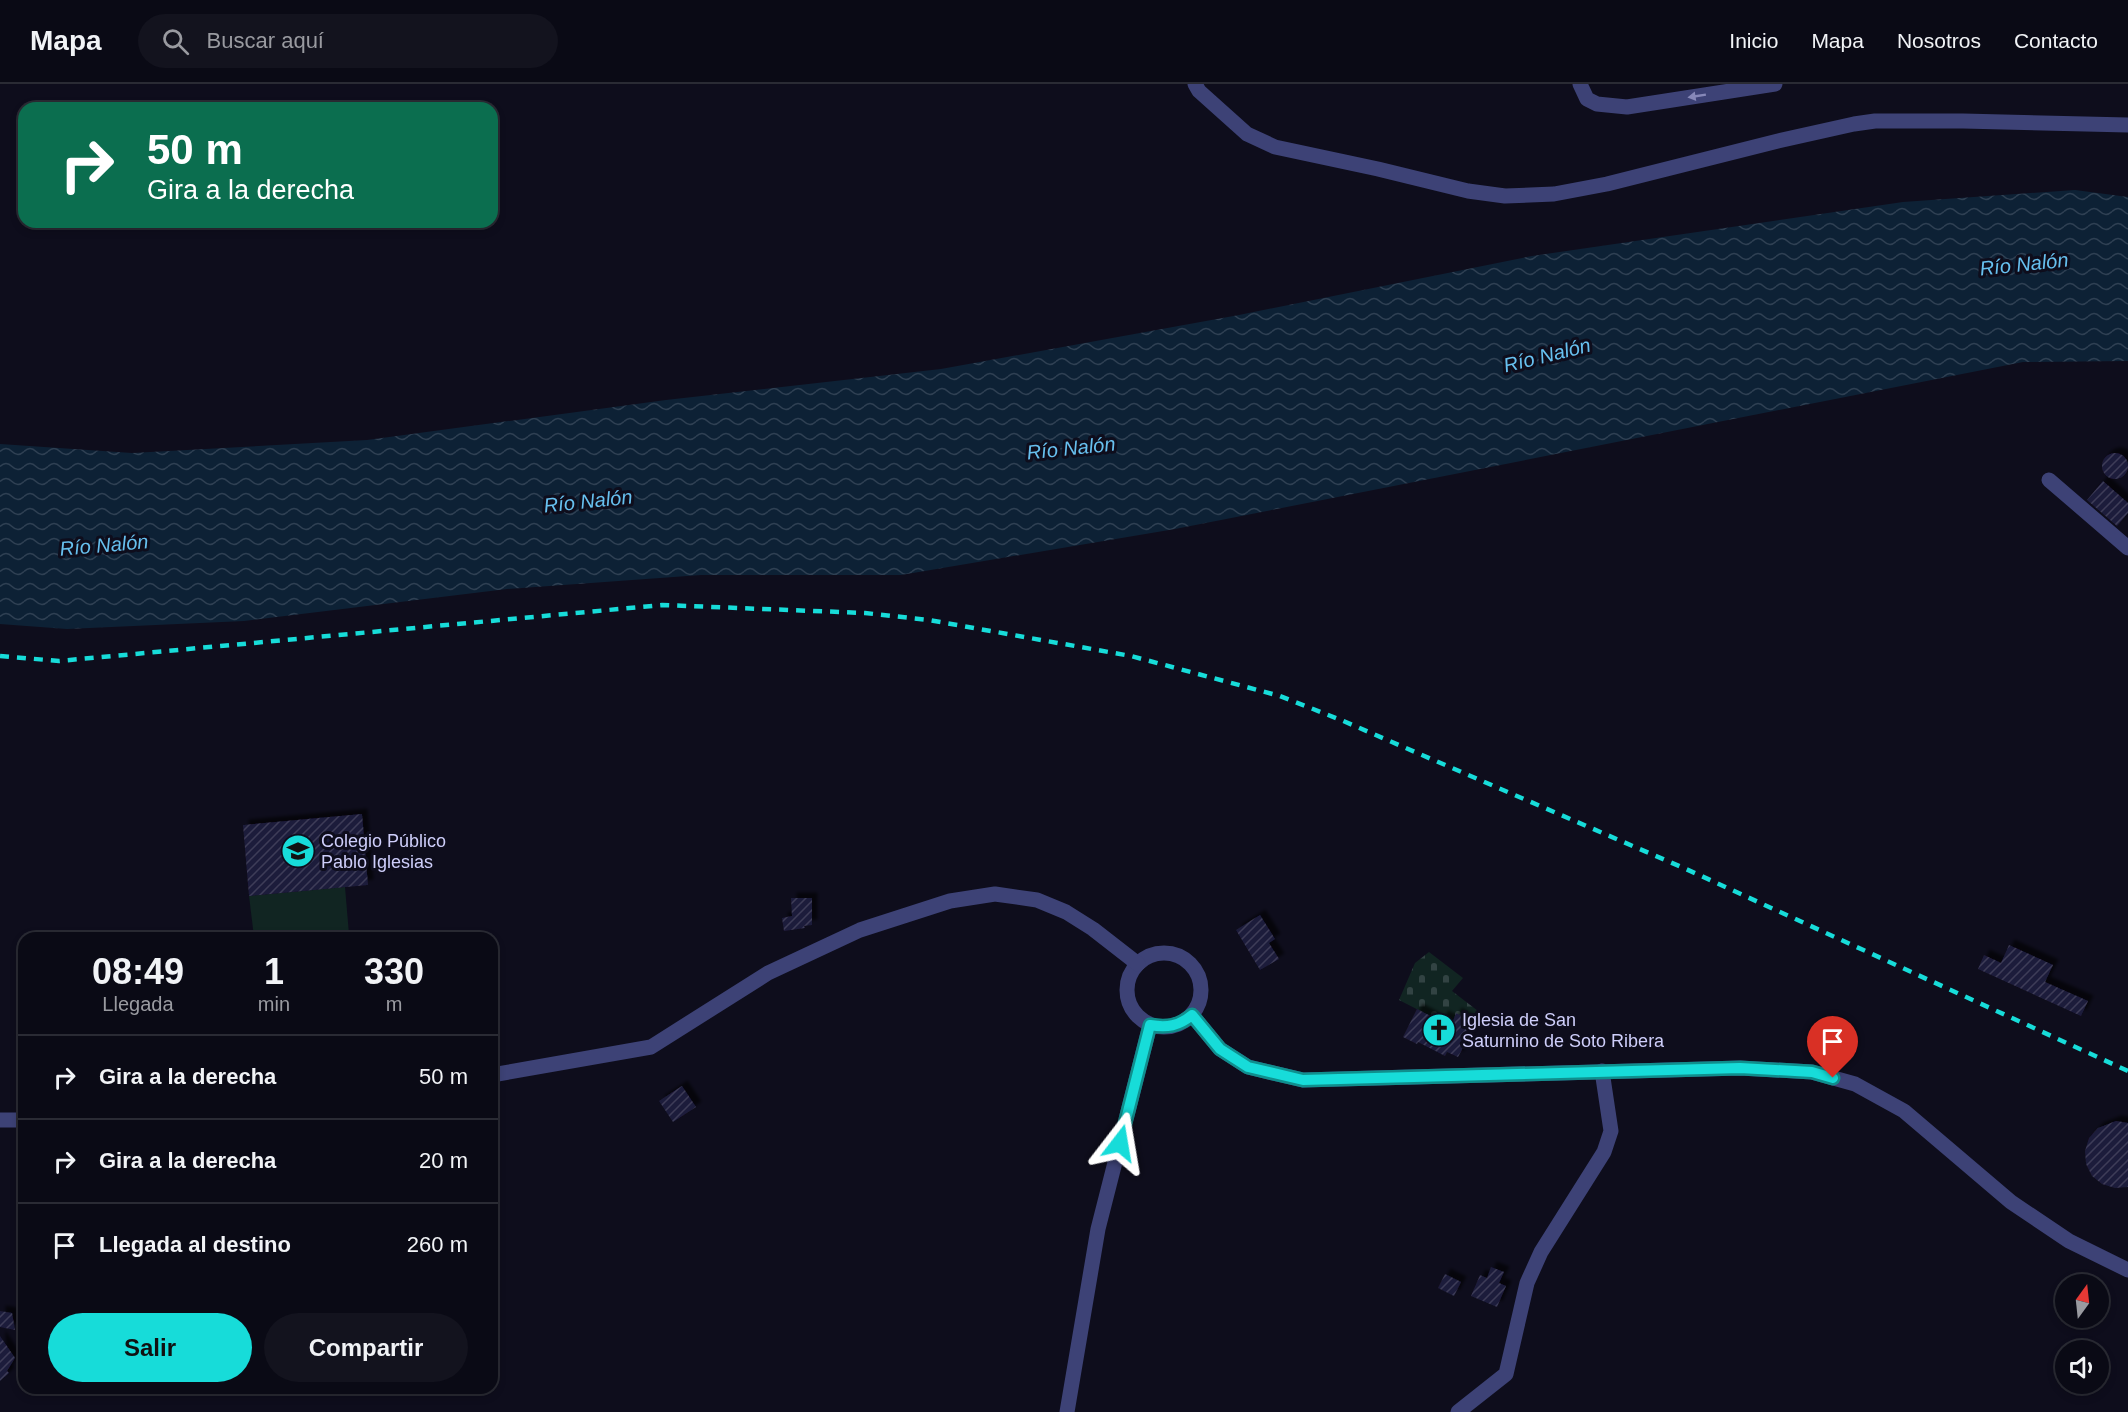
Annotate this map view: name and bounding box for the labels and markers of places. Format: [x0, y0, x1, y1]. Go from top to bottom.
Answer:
place label: Colegio Público Pablo Iglesias [321, 831, 446, 872]
school or university icon: Colegio Público Pablo Iglesias [280, 833, 316, 869]
place label: Iglesia de San Saturnino de Soto Ribera [1462, 1010, 1665, 1051]
church icon: Iglesia de San Saturnino de Soto Ribera [1421, 1012, 1457, 1048]
pin [1807, 1016, 1858, 1078]

